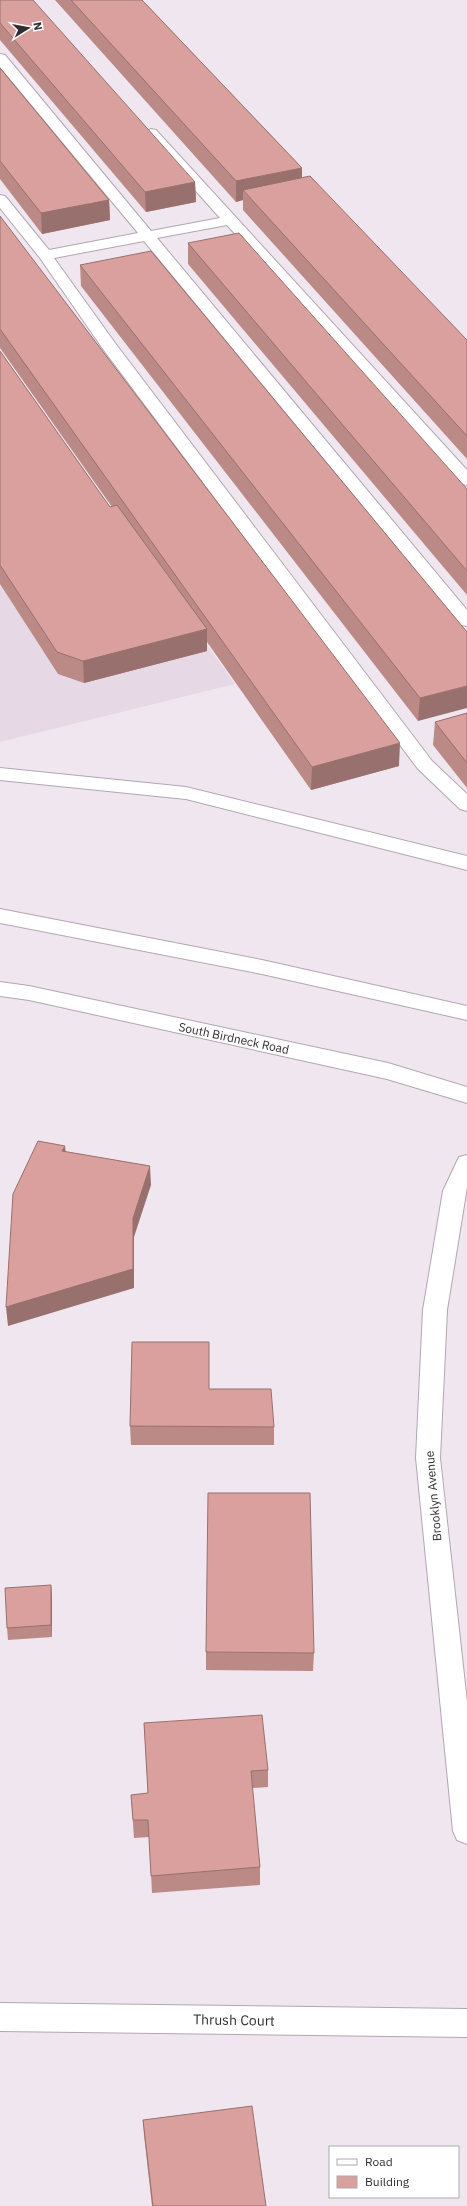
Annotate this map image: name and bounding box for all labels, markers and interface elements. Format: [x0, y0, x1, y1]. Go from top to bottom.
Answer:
north arrow [8, 8, 48, 48]
text: N [30, 21, 45, 31]
street label: South Birdneck Road [177, 1019, 291, 1057]
street label: Brooklyn Avenue [422, 1450, 444, 1542]
street label: Thrush Court [193, 2010, 275, 2030]
legend [329, 2146, 459, 2198]
text: Road [365, 2154, 393, 2169]
text: Building [365, 2174, 410, 2189]

